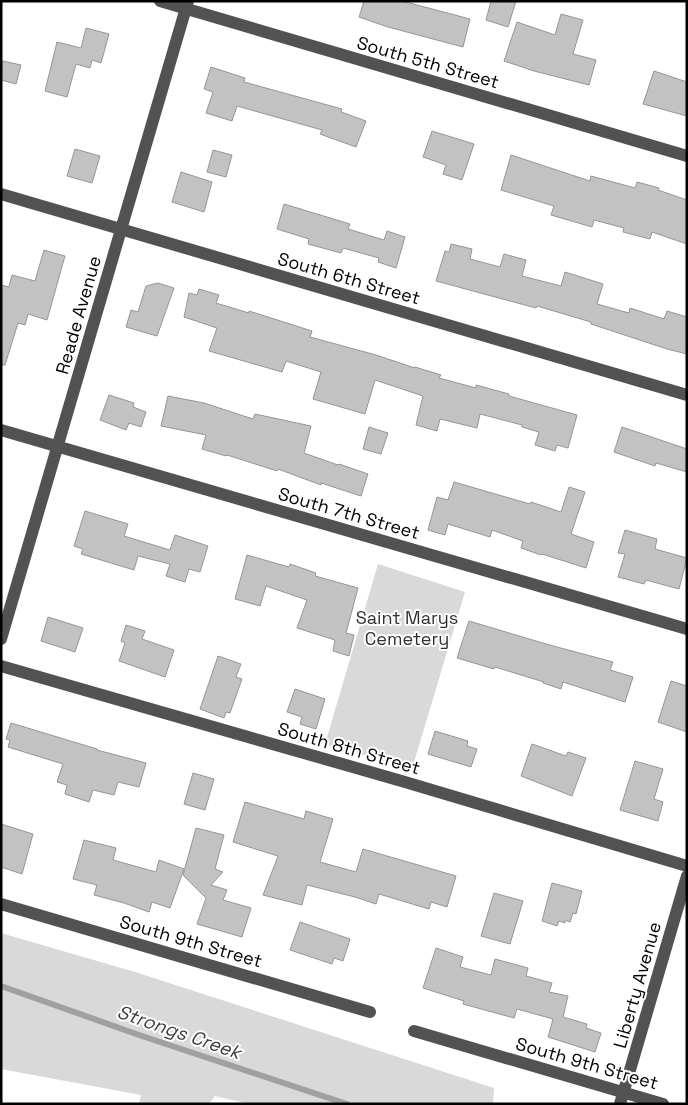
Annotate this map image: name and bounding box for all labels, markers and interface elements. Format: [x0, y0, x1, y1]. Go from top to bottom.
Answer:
street label: South 5th Street [354, 31, 502, 93]
street label: South 6th Street [275, 247, 423, 309]
street label: Reade Avenue [50, 253, 106, 377]
street label: South 7th Street [276, 482, 422, 544]
park label: Saint Marys Cemetery [356, 606, 458, 650]
street label: South 8th Street [275, 717, 423, 779]
street label: South 9th Street [117, 910, 265, 972]
street label: Liberty Avenue [608, 919, 666, 1051]
water label: Strongs Creek [114, 999, 247, 1066]
street label: South 9th Street [513, 1032, 661, 1094]

